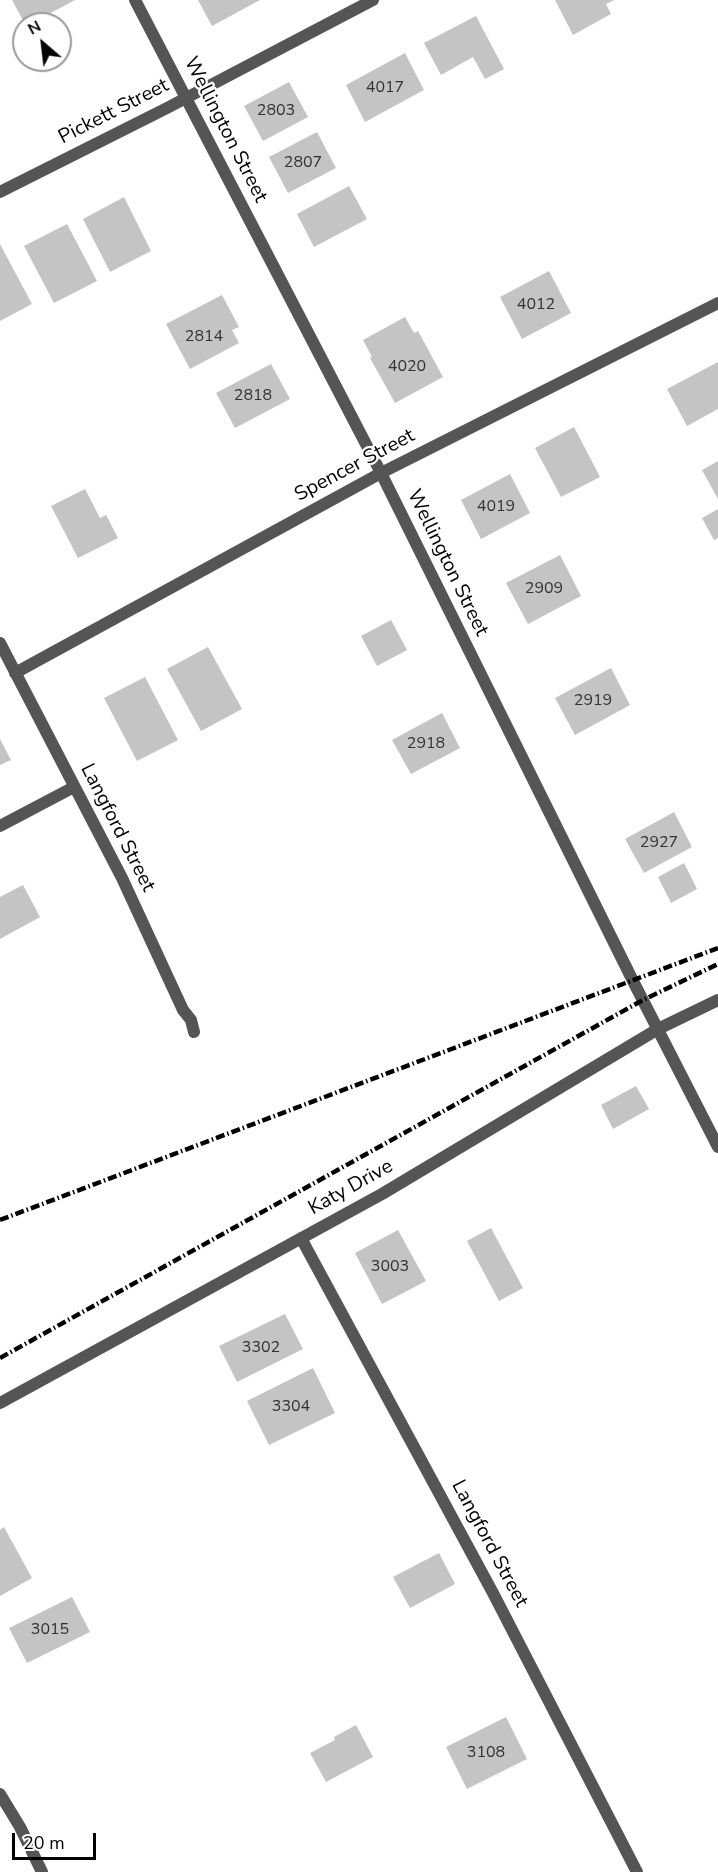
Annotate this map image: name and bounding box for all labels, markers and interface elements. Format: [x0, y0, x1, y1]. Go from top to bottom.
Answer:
north arrow [12, 12, 72, 72]
text: N [24, 15, 45, 40]
street label: Wellington Street [178, 53, 272, 207]
street label: Pickett Street [55, 74, 173, 150]
house number: 4017 [366, 78, 404, 98]
house number: 2803 [257, 101, 295, 121]
house number: 2807 [284, 153, 322, 173]
house number: 4012 [517, 295, 555, 315]
house number: 2814 [185, 327, 223, 347]
house number: 4020 [388, 357, 426, 377]
house number: 2818 [234, 386, 272, 406]
street label: Spencer Street [291, 424, 419, 508]
street label: Wellington Street [401, 486, 493, 640]
house number: 4019 [477, 497, 515, 517]
house number: 2909 [525, 579, 563, 599]
house number: 2919 [574, 691, 612, 711]
house number: 2918 [407, 734, 445, 754]
street label: Langford Street [74, 760, 160, 896]
house number: 2927 [640, 833, 678, 853]
street label: Katy Drive [304, 1155, 398, 1221]
house number: 3003 [371, 1257, 409, 1277]
house number: 3302 [242, 1338, 280, 1358]
house number: 3304 [272, 1397, 310, 1417]
street label: Langford Street [445, 1476, 533, 1612]
house number: 3015 [31, 1620, 69, 1640]
house number: 3108 [467, 1743, 505, 1763]
scale bar [15, 1821, 99, 1859]
text: 20 m [23, 1831, 65, 1855]

